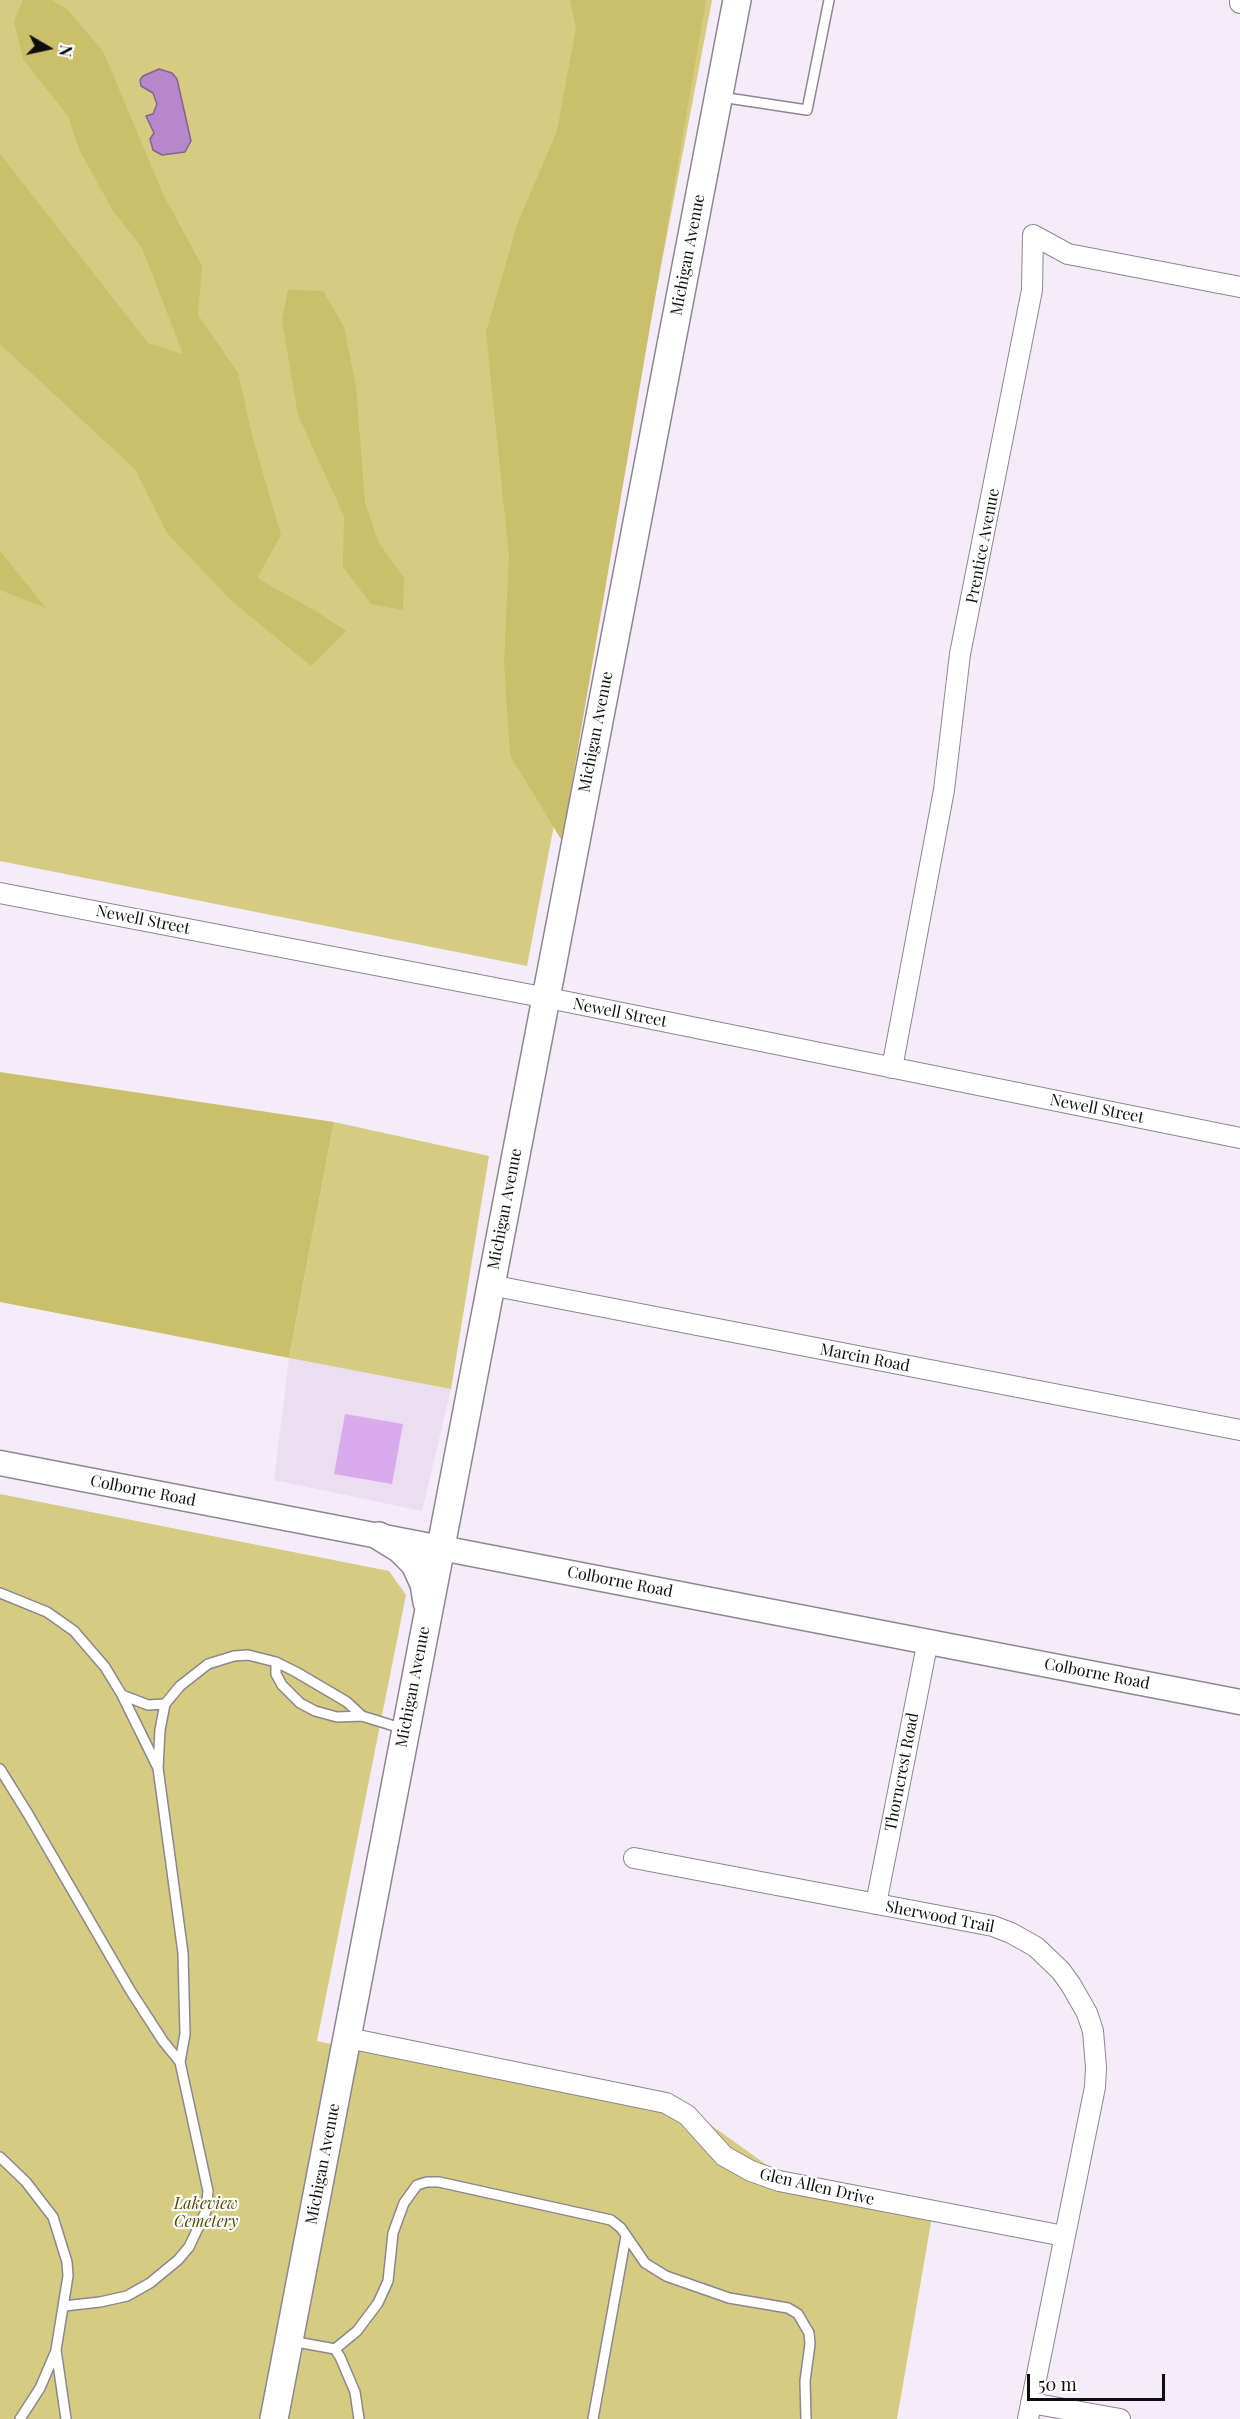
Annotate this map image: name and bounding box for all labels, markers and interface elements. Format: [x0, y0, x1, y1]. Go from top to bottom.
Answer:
north arrow [18, 18, 78, 78]
text: N [55, 44, 78, 58]
street label: Michigan Avenue [667, 193, 709, 317]
street label: Prentice Avenue [962, 487, 1004, 605]
street label: Michigan Avenue [575, 670, 617, 794]
street label: Newell Street [94, 901, 192, 939]
street label: Newell Street [571, 994, 669, 1032]
street label: Newell Street [1048, 1090, 1146, 1128]
street label: Michigan Avenue [484, 1147, 526, 1271]
street label: Marcin Road [818, 1340, 912, 1376]
street label: Colborne Road [89, 1471, 197, 1511]
street label: Colborne Road [566, 1562, 674, 1602]
street label: Michigan Avenue [392, 1625, 434, 1749]
street label: Colborne Road [1043, 1654, 1151, 1694]
street label: Thorncrest Road [881, 1711, 923, 1833]
street label: Sherwood Trail [884, 1897, 996, 1937]
street label: Michigan Avenue [302, 2102, 344, 2226]
street label: Glen Allen Drive [758, 2164, 876, 2210]
park label: Lakeview Cemetery [174, 2194, 238, 2232]
scale bar [1030, 2362, 1168, 2400]
text: 50 m [1038, 2372, 1077, 2396]

